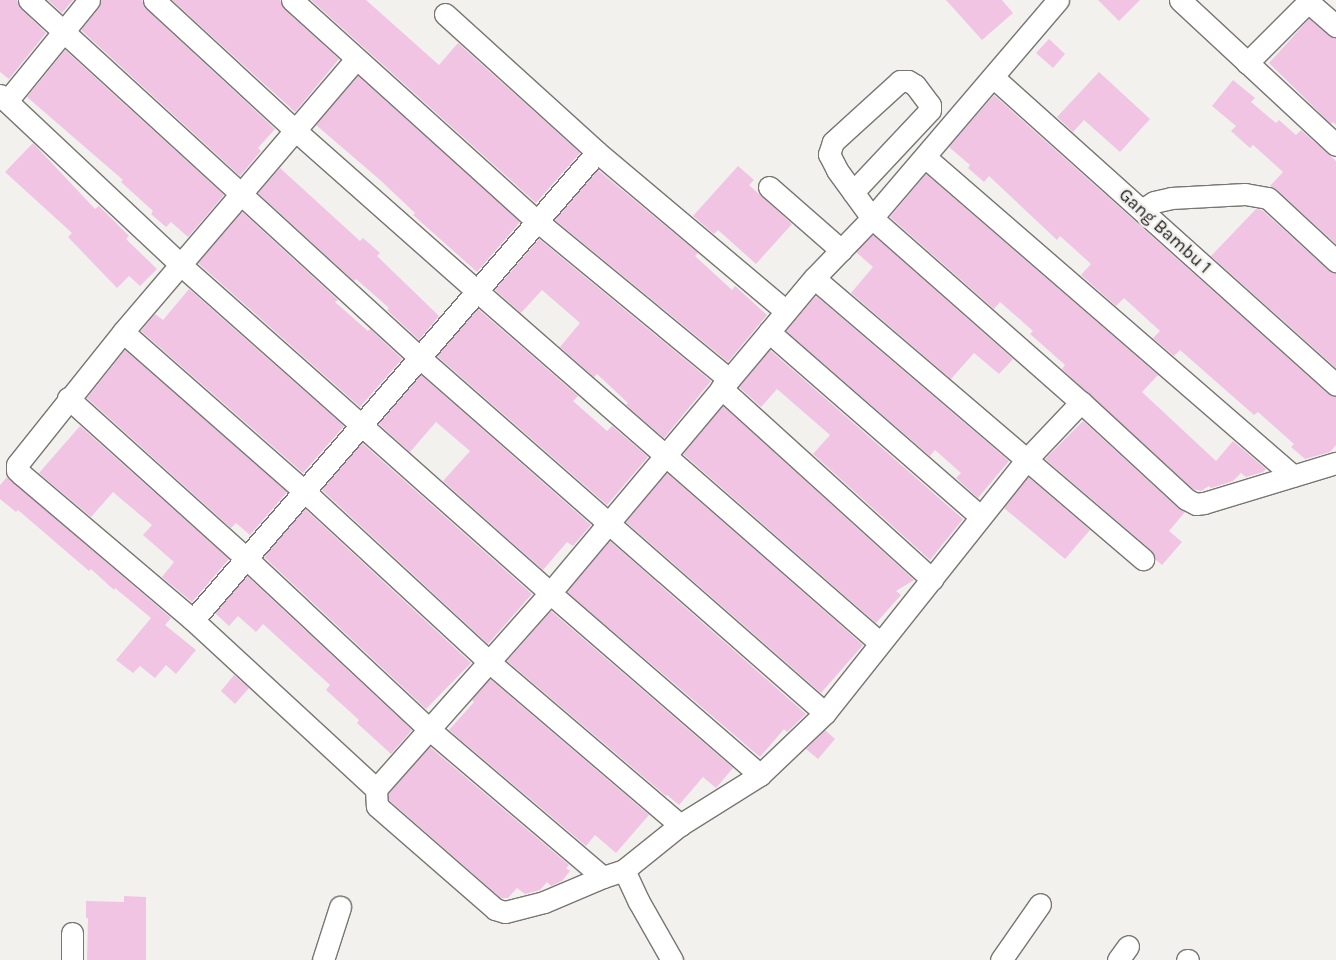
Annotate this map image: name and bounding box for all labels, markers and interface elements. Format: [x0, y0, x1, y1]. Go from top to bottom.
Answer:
street label: Gang Bambu 1 [1114, 184, 1216, 278]

